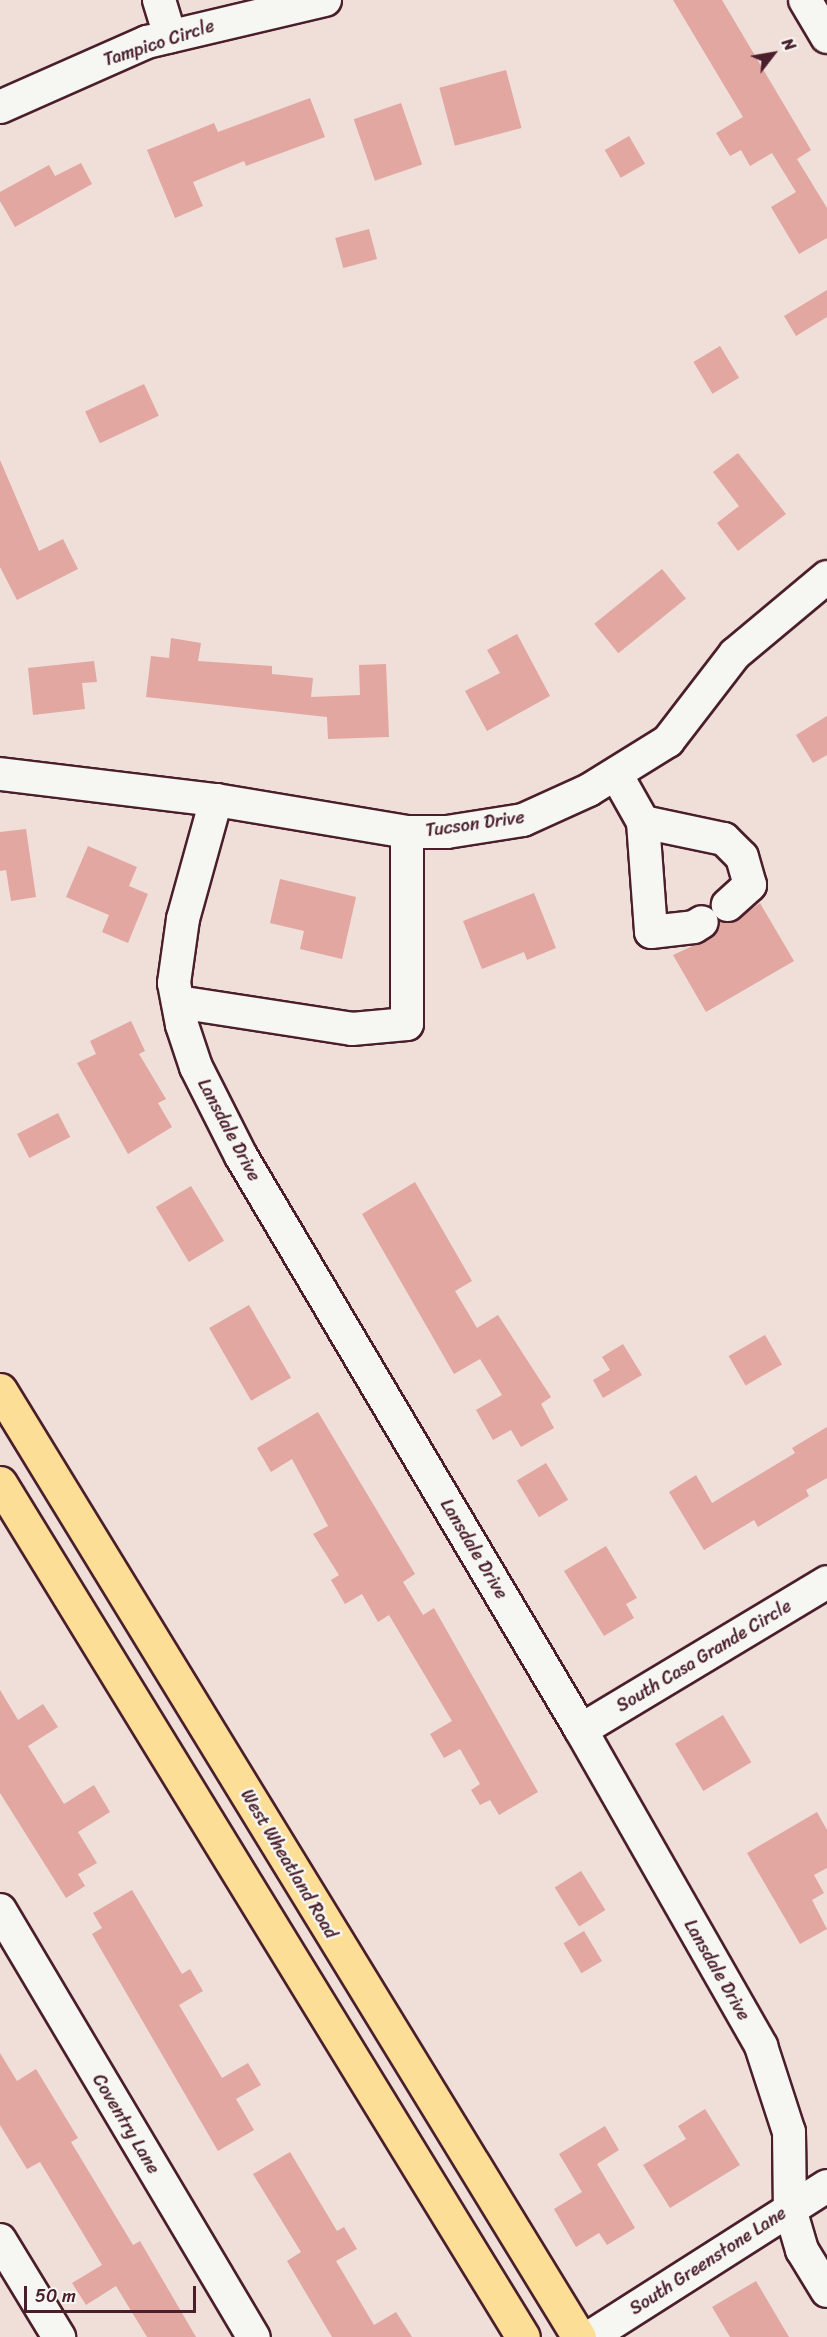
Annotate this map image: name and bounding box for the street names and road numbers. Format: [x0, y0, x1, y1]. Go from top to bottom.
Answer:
street label: Tampico Circle [101, 15, 217, 71]
street label: Tucson Drive [424, 806, 526, 842]
street label: Lansdale Drive [193, 1075, 265, 1185]
street label: Lansdale Drive [436, 1495, 512, 1603]
street label: South Casa Grande Circle [612, 1595, 796, 1717]
street label: West Wheatland Road [236, 1786, 342, 1942]
street label: Lansdale Drive [679, 1916, 755, 2024]
street label: Coventry Lane [88, 2070, 164, 2178]
street label: South Greenstone Lane [625, 2202, 791, 2320]

